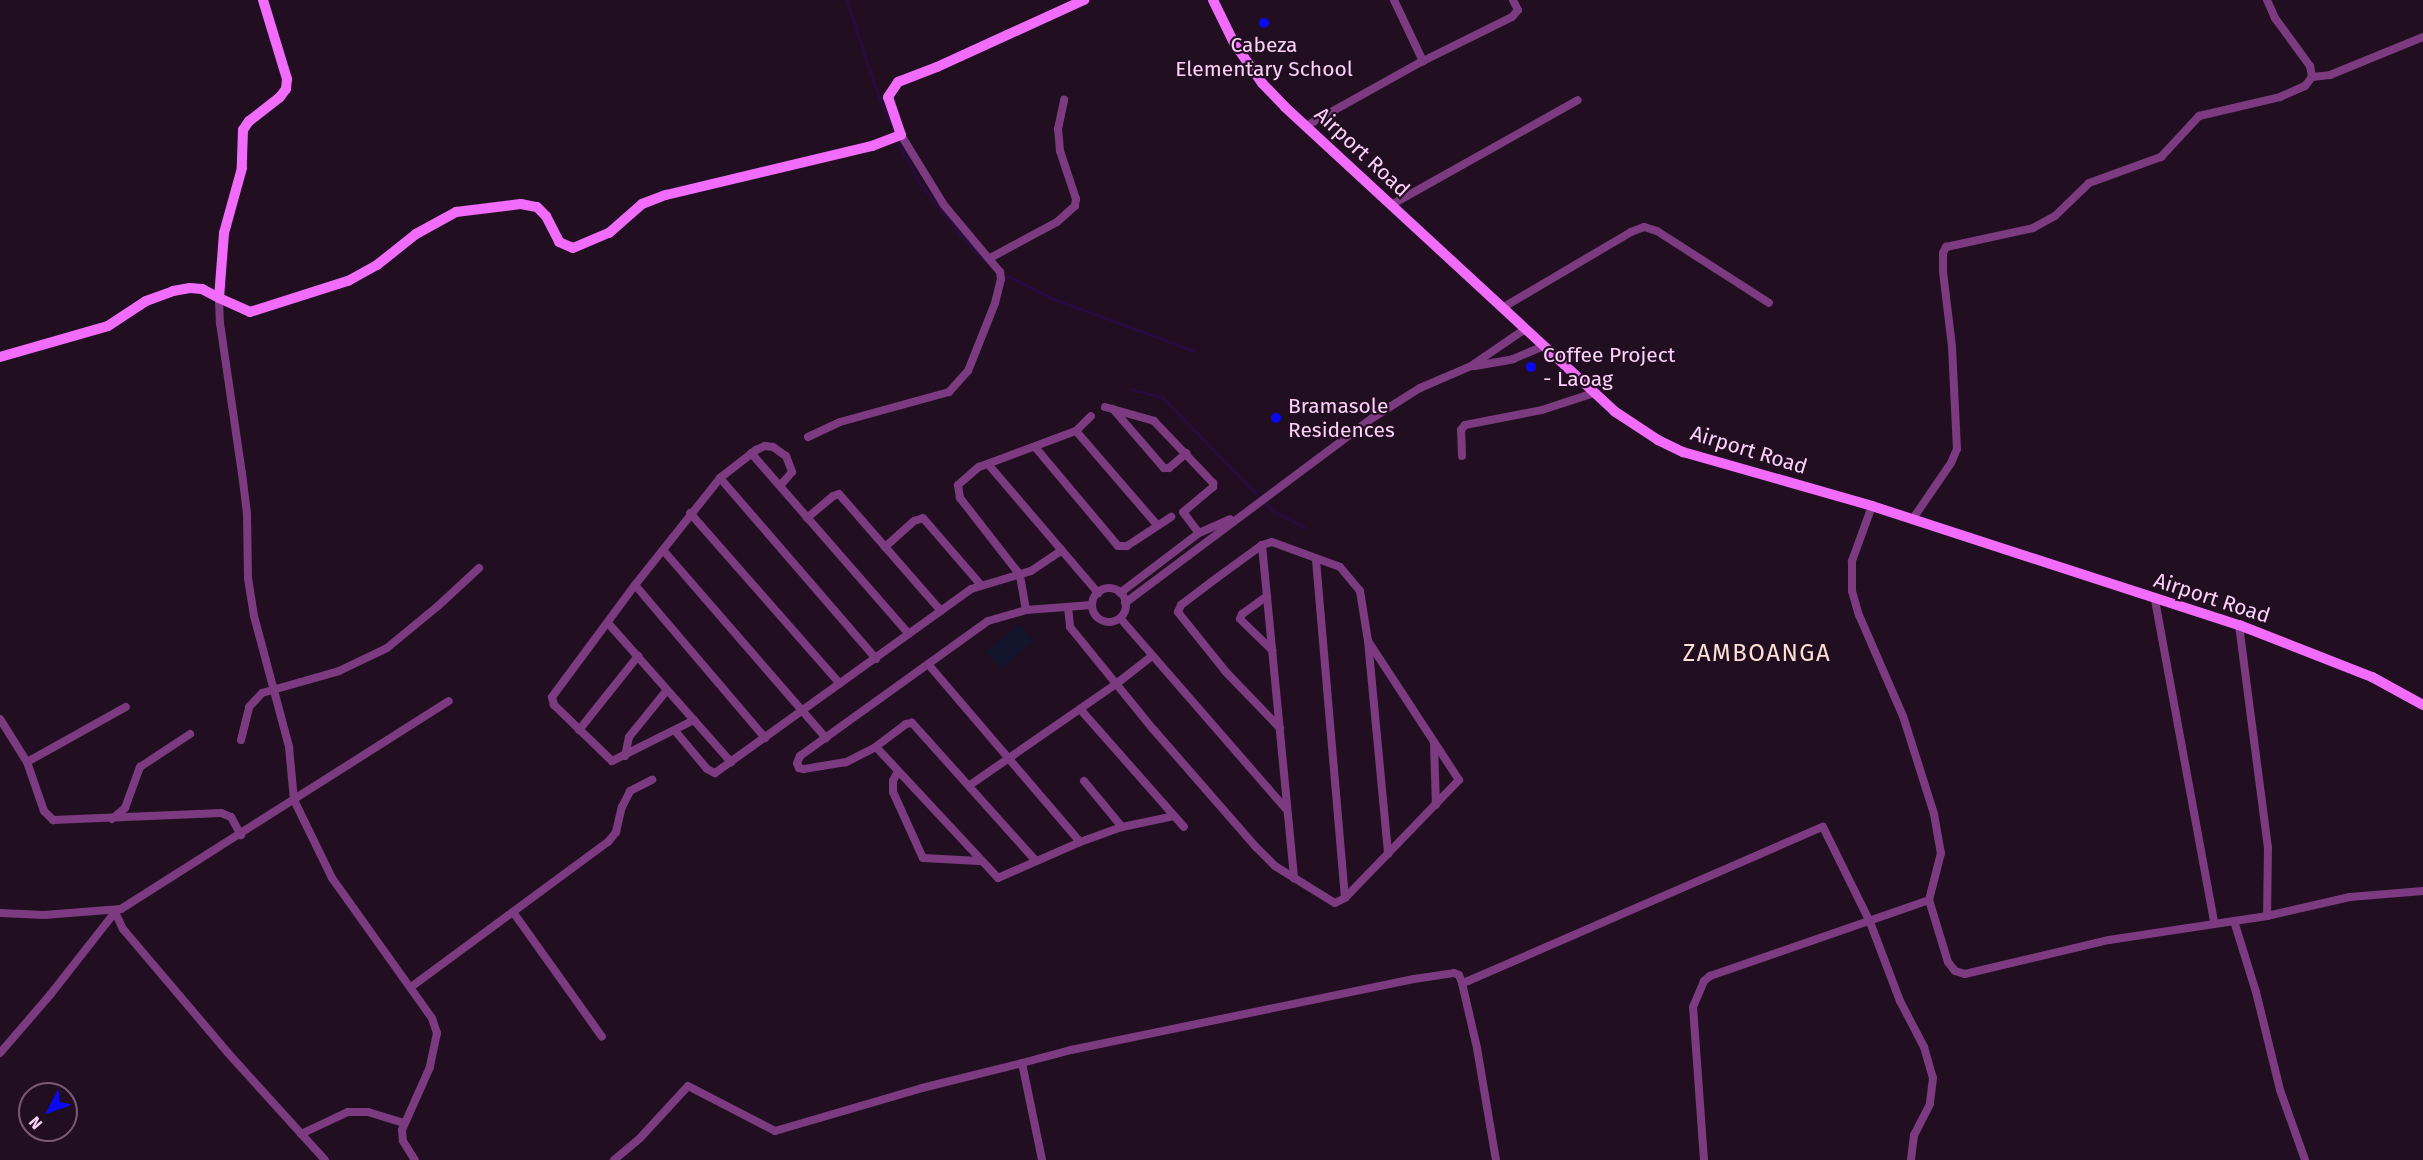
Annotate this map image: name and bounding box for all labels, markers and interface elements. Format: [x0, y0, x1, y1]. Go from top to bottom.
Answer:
marker: Cabeza Elementary School [1257, 16, 1271, 30]
place label: Cabeza Elementary School [1175, 32, 1353, 82]
street label: Airport Road [1309, 102, 1415, 202]
place label: Coffee Project - Laoag [1543, 342, 1675, 392]
marker: Coffee Project - Laoag [1524, 360, 1538, 374]
place label: Bramasole Residences [1288, 393, 1395, 443]
marker: Bramasole Residences [1269, 411, 1283, 425]
street label: Airport Road [1688, 420, 1810, 480]
street label: Airport Road [2151, 567, 2273, 629]
district label: ZAMBOANGA [1683, 640, 1831, 668]
north arrow [18, 1082, 78, 1142]
text: N [25, 1113, 46, 1133]

